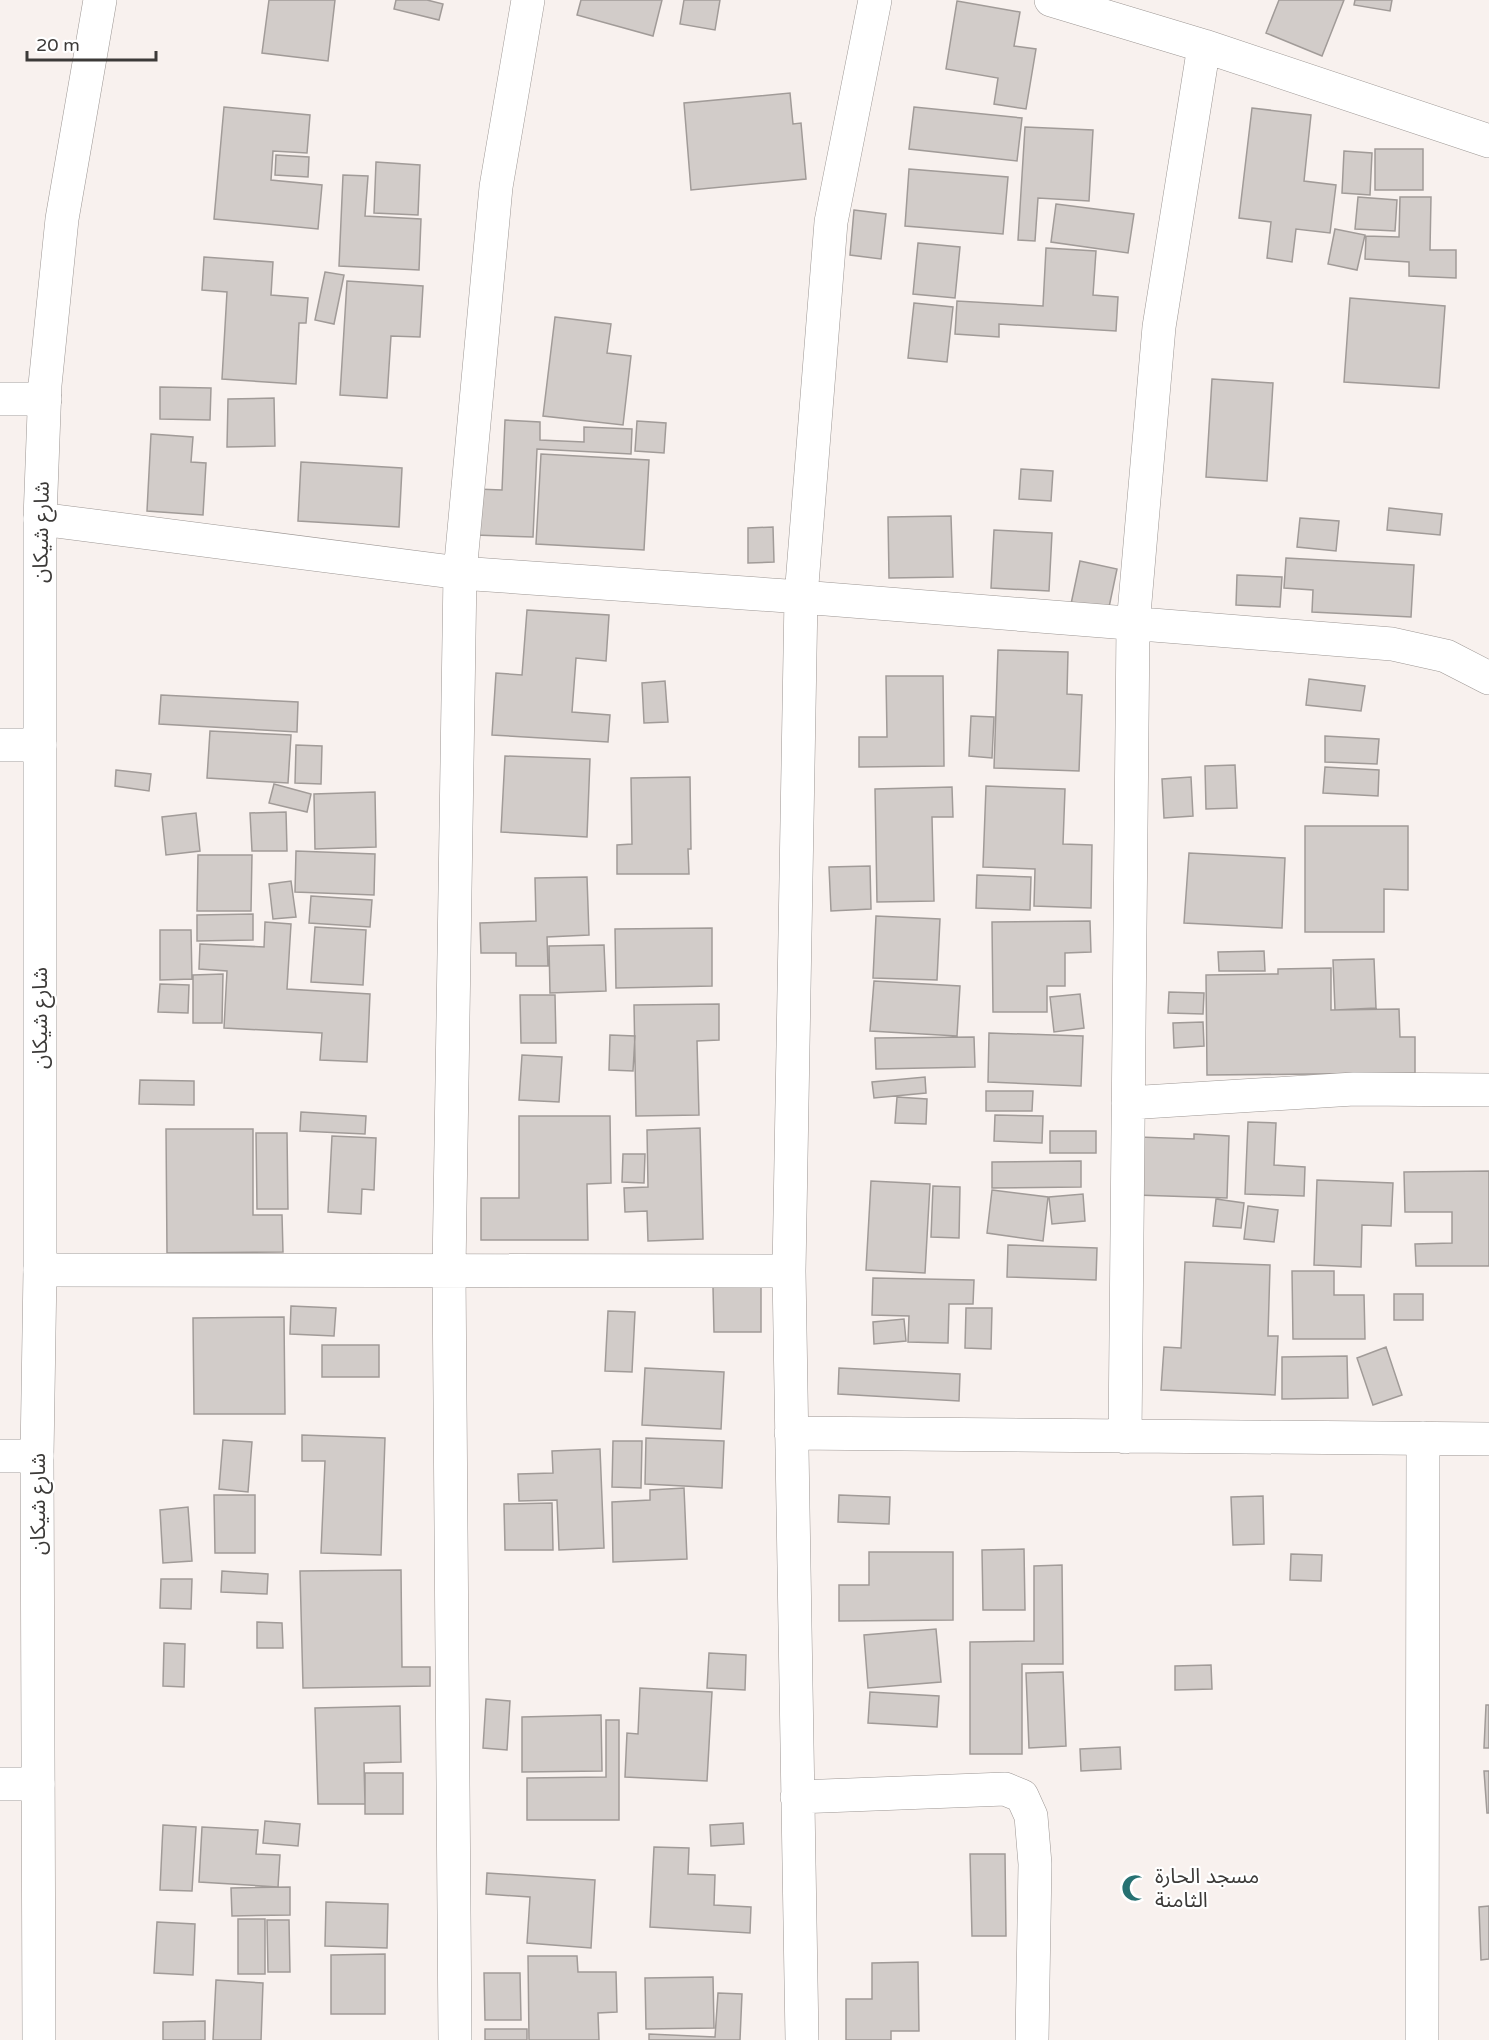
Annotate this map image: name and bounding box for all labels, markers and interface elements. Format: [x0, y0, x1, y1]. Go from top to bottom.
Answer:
scale bar [27, 24, 156, 62]
text: 20 m [36, 34, 80, 56]
street label: شارع شيكان [28, 481, 57, 583]
street label: شارع شيكان [28, 967, 55, 1069]
street label: شارع شيكان [26, 1453, 53, 1555]
place label: مسجد الحارة الثامنة [1155, 1864, 1259, 1913]
mosque icon: مسجد الحارة الثامنة [1120, 1873, 1150, 1903]

